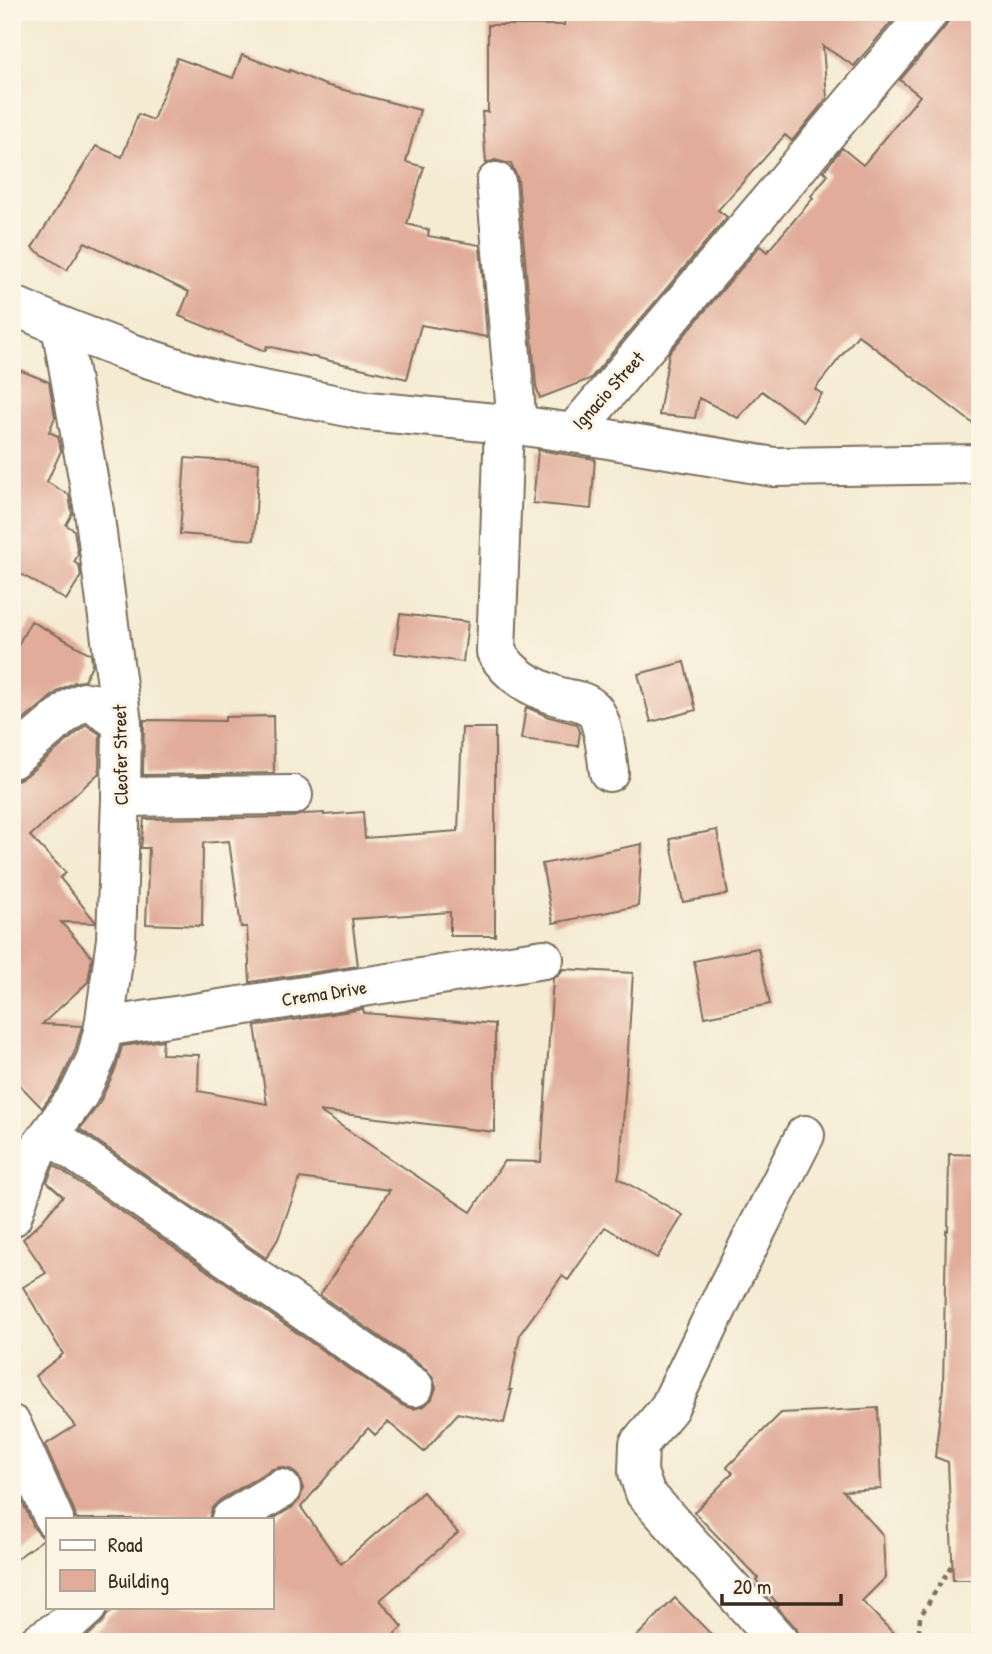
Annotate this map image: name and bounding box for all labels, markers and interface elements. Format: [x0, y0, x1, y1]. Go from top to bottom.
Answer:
street label: Ignacio Street [566, 345, 650, 435]
street label: Cleofer Street [106, 704, 134, 806]
street label: Crema Drive [280, 973, 369, 1013]
legend [46, 1518, 273, 1608]
text: Road [108, 1530, 142, 1559]
scale bar [722, 1563, 842, 1607]
text: Building [108, 1566, 169, 1595]
text: 20 m [733, 1572, 771, 1601]

